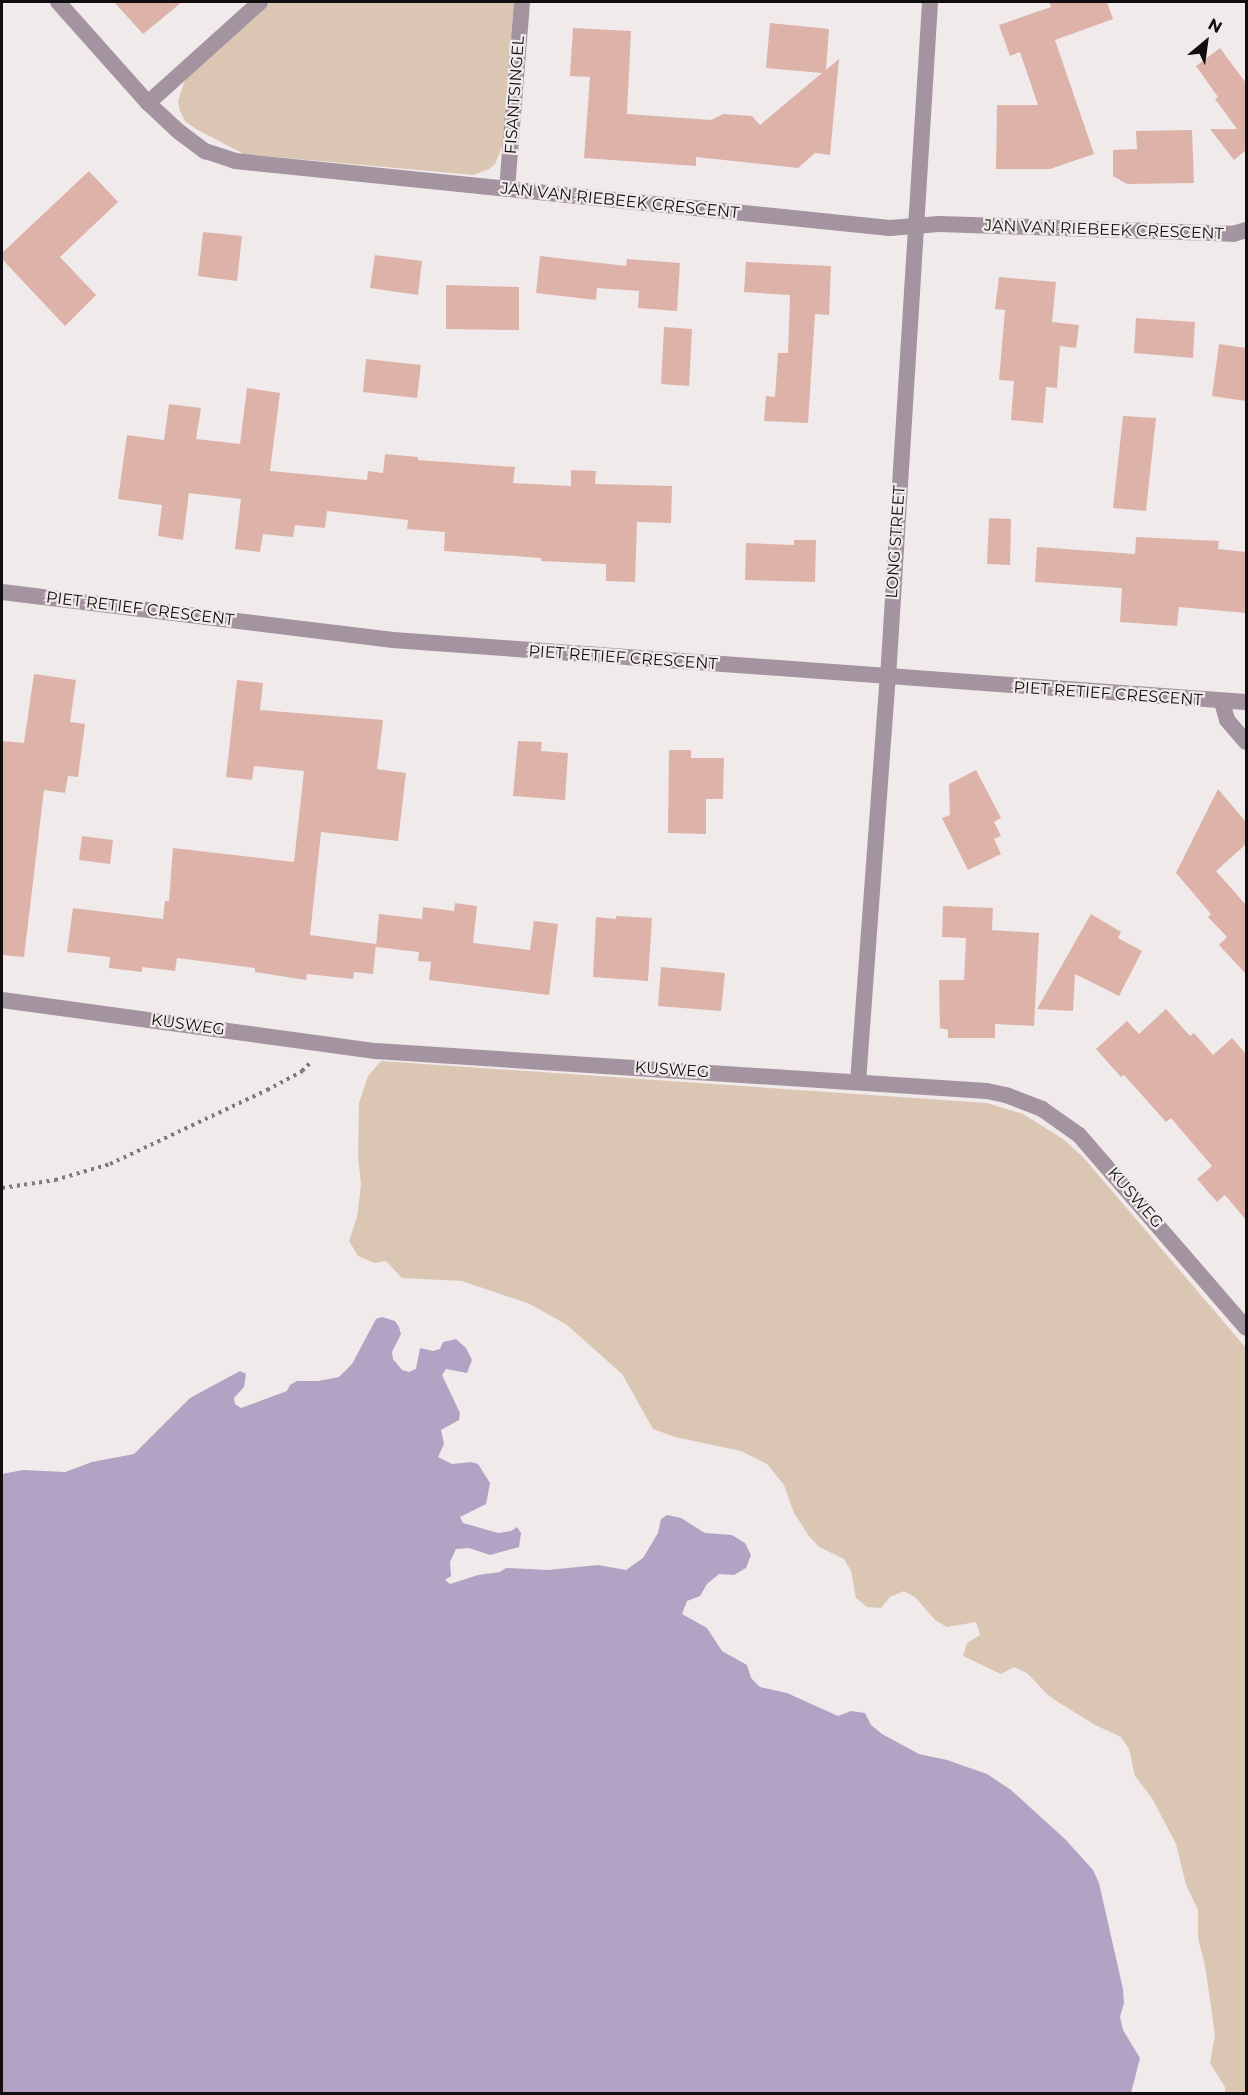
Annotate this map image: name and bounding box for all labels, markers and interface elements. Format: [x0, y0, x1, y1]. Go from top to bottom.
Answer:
north arrow [1176, 12, 1236, 72]
text: N [1205, 14, 1225, 37]
street label: FISANTSINGEL [501, 35, 529, 155]
street label: JAN VAN RIEBEEK CRESCENT [500, 179, 740, 223]
street label: JAN VAN RIEBEEK CRESCENT [984, 216, 1224, 244]
street label: LONG STREET [882, 485, 910, 599]
street label: PIET RETIEF CRESCENT [45, 588, 235, 630]
street label: PIET RETIEF CRESCENT [528, 642, 718, 674]
street label: PIET RETIEF CRESCENT [1013, 678, 1203, 710]
street label: KUSWEG [150, 1010, 226, 1040]
street label: KUSWEG [634, 1058, 710, 1082]
street label: KUSWEG [1103, 1164, 1167, 1232]

